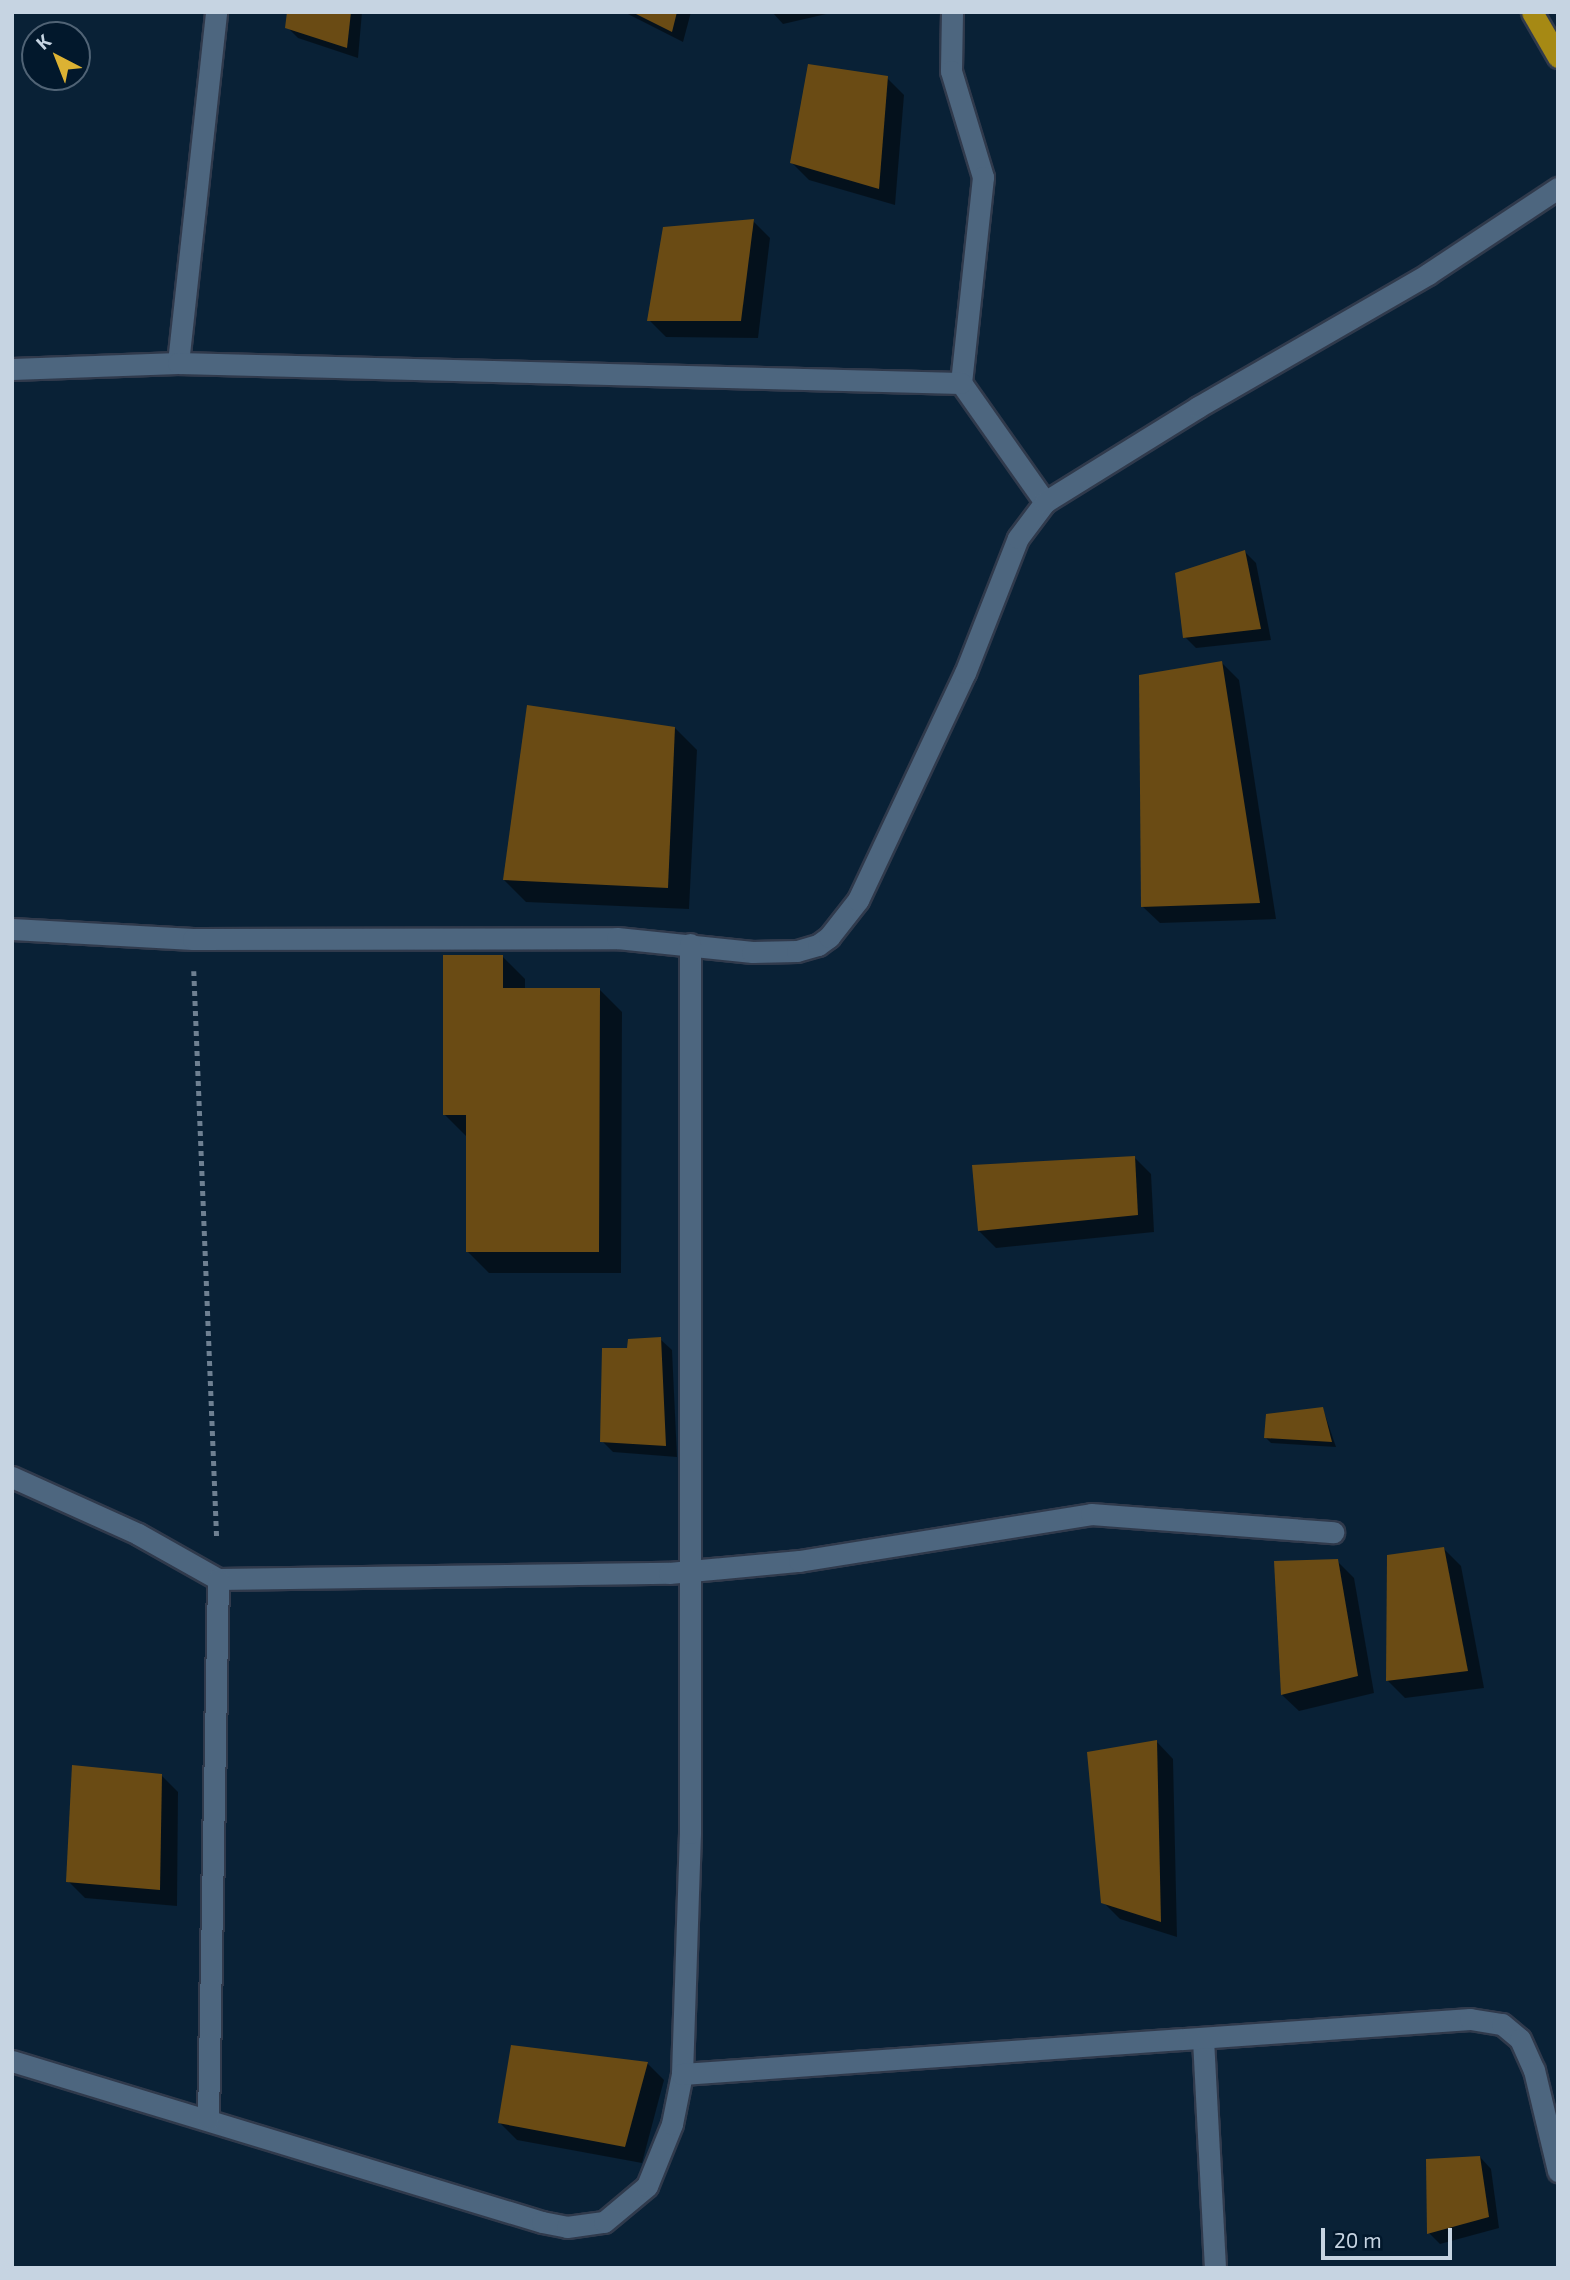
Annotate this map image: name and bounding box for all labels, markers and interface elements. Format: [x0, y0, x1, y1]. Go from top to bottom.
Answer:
north arrow [21, 21, 91, 91]
text: K [31, 29, 55, 54]
scale bar [1325, 2214, 1456, 2258]
text: 20 m [1334, 2227, 1382, 2252]

